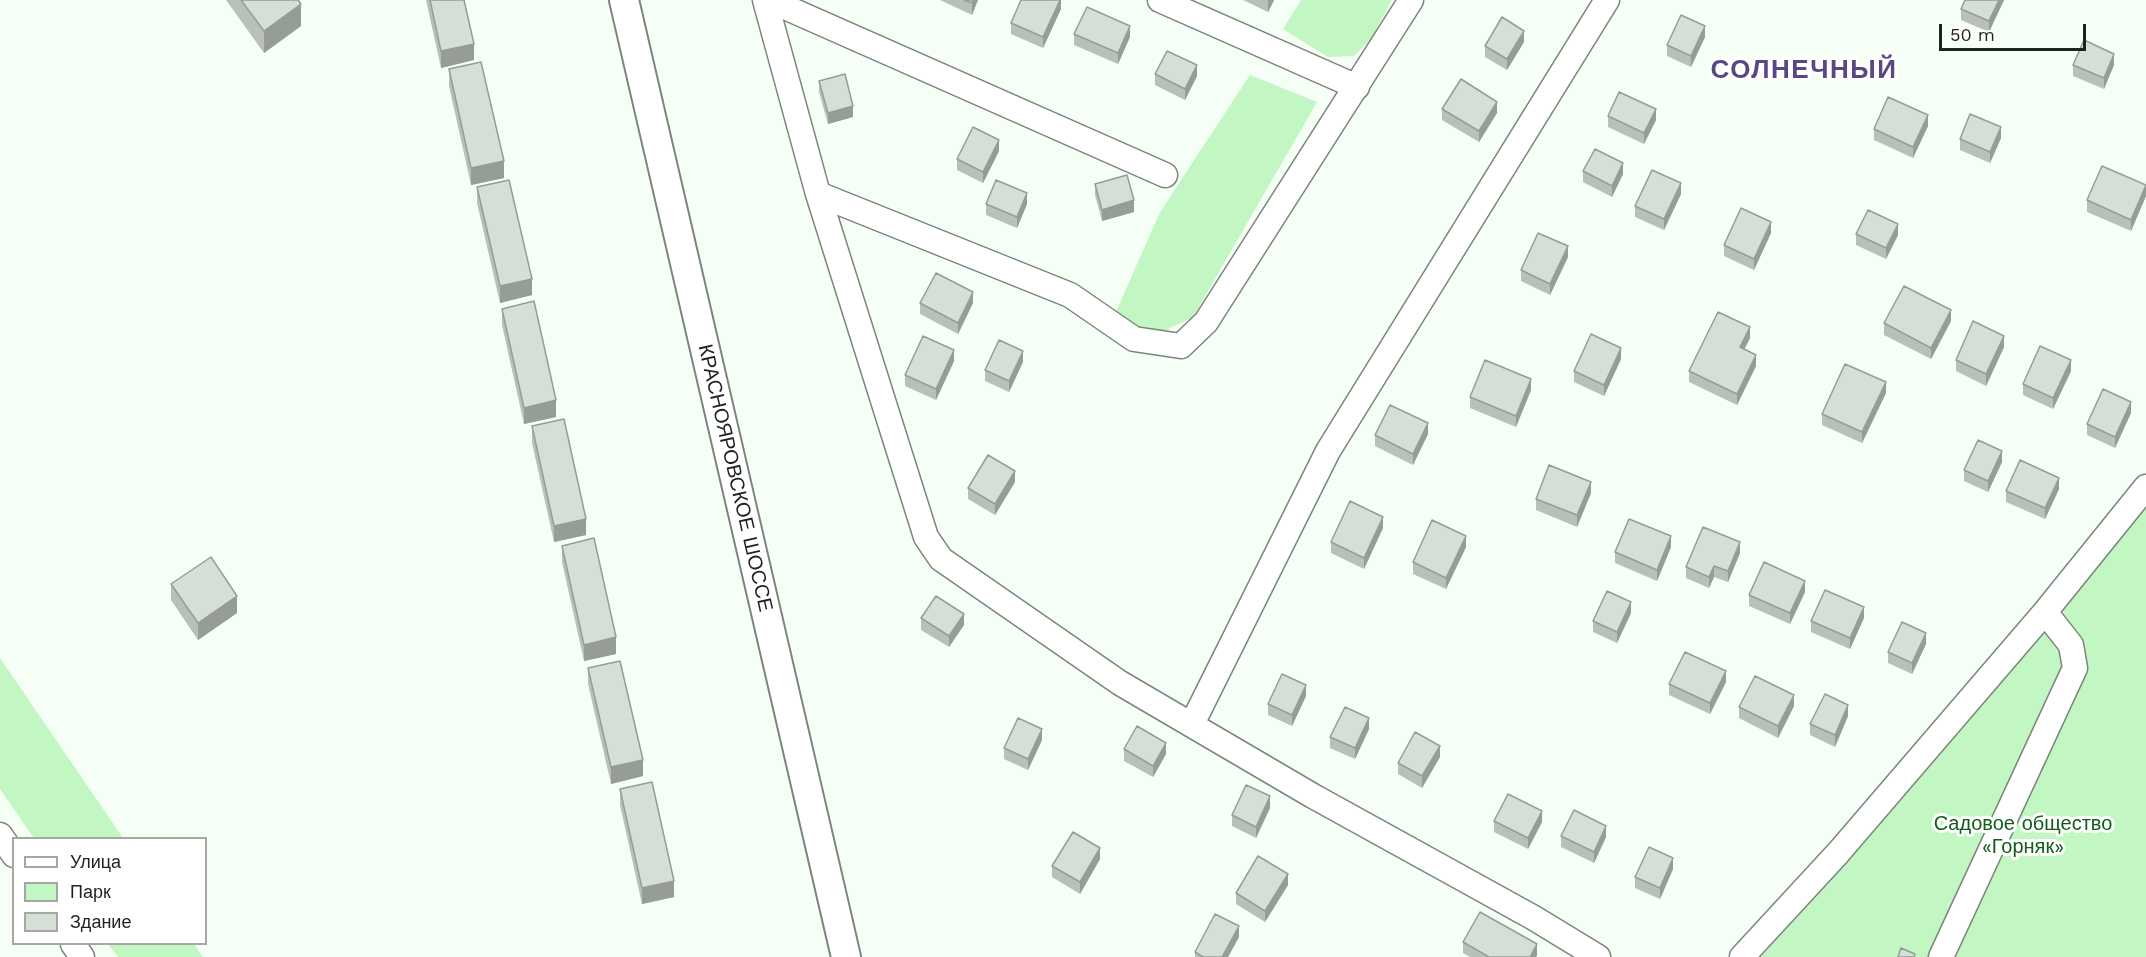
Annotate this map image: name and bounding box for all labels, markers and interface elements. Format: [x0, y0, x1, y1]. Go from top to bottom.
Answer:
scale bar [1942, 12, 2089, 50]
text: 50 m [1950, 24, 1995, 45]
district label: СОЛНЕЧНЫЙ [1711, 54, 1897, 86]
street label: КРАСНОЯРОВСКОЕ ШОССЕ [693, 342, 777, 614]
park label: Садовое общество «Горняк» [1934, 812, 2112, 859]
legend [12, 837, 207, 945]
text: Улица [70, 851, 121, 872]
text: Парк [70, 881, 111, 902]
text: Здание [70, 911, 131, 932]

